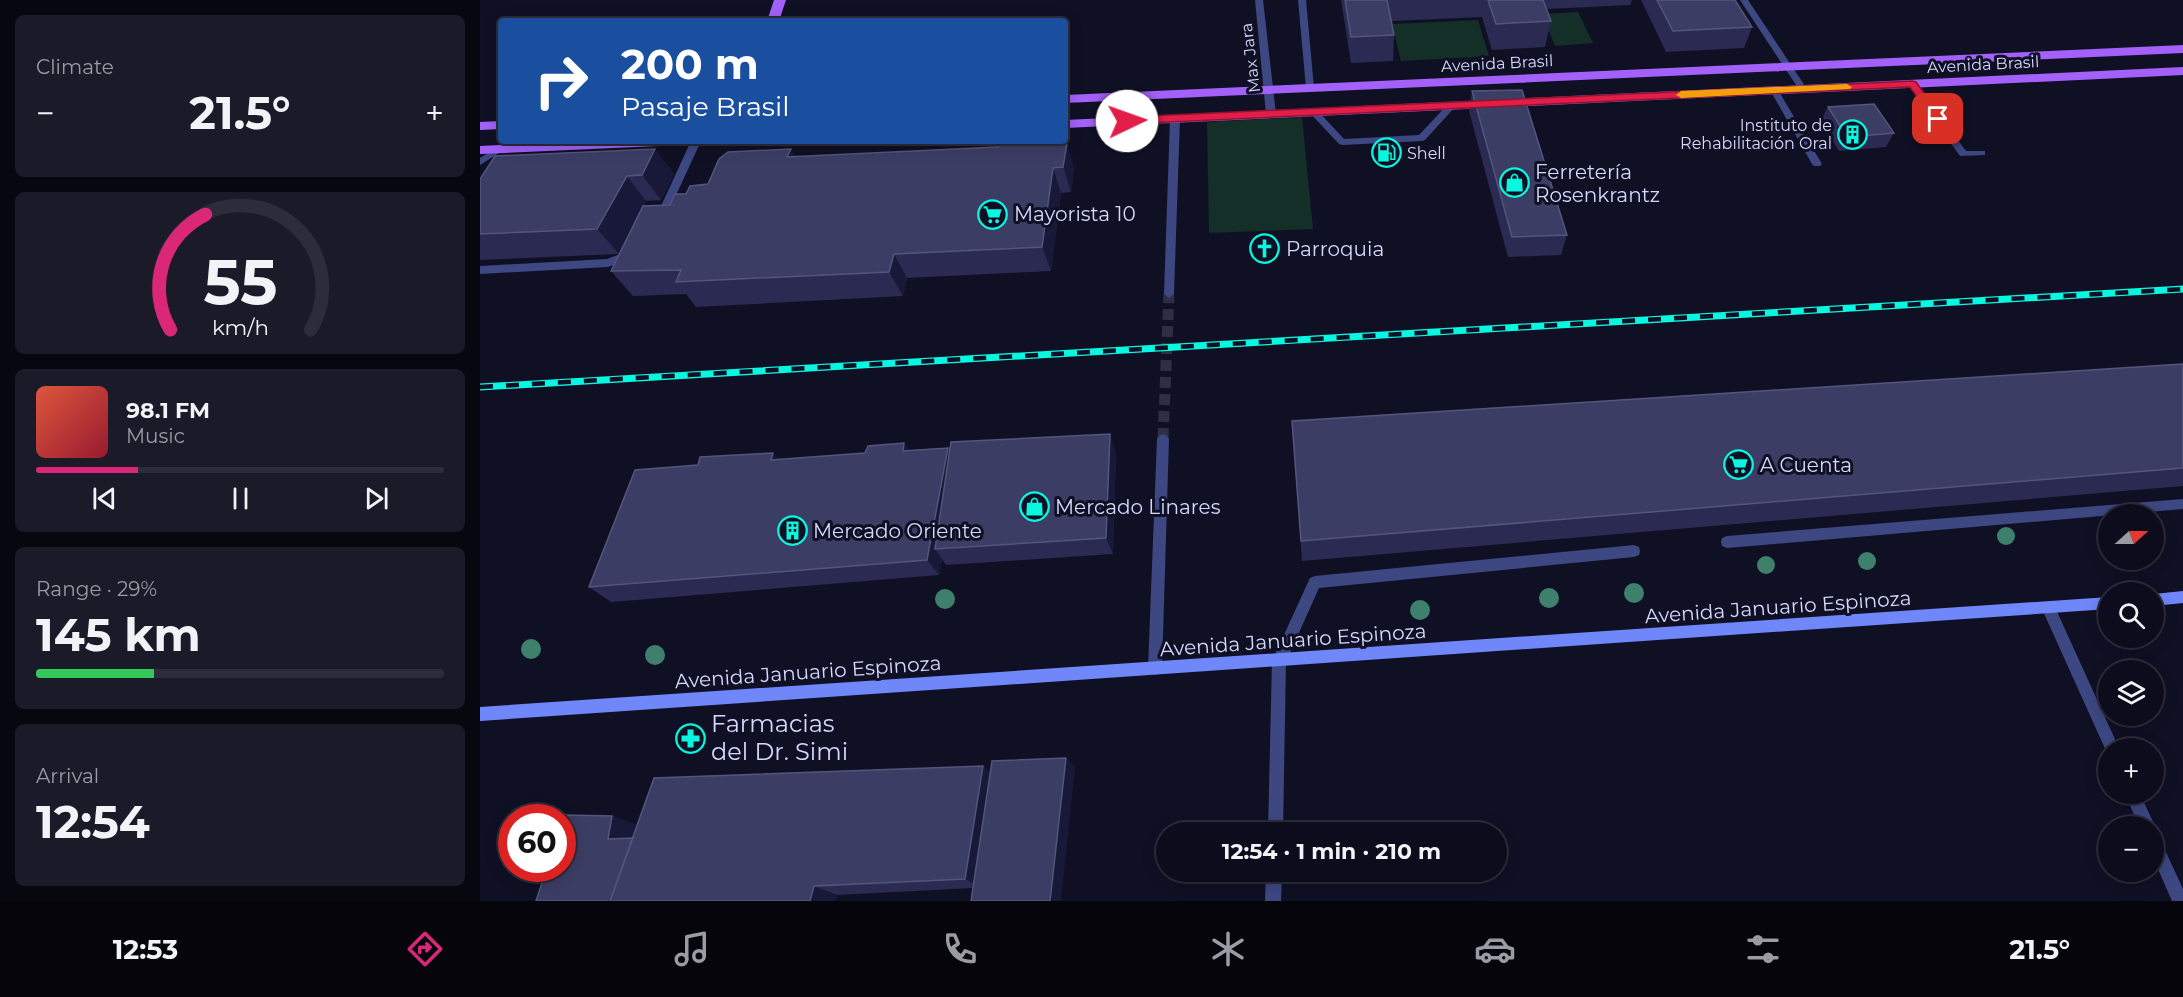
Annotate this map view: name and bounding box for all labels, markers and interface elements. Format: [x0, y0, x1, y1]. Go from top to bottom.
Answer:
street label: Max Jara [1237, 22, 1264, 94]
text: 200 m [621, 38, 759, 90]
icon: right [522, 42, 600, 120]
street label: Avenida Brasil [1440, 51, 1554, 76]
street label: Avenida Brasil [1926, 52, 2040, 77]
text: Climate [36, 55, 114, 79]
text: 21.5° [189, 85, 291, 140]
position arrow [1095, 89, 1159, 153]
text: Pasaje Brasil [621, 90, 790, 123]
text: − [36, 93, 55, 133]
text: + [425, 93, 444, 133]
pin [1912, 93, 1963, 144]
icon: arrive [1921, 102, 1954, 135]
place label: Instituto de Rehabilitación Oral [1680, 116, 1832, 153]
building icon: Instituto de Rehabilitación Oral [1837, 118, 1869, 150]
fuel station icon: Shell [1370, 137, 1402, 169]
place label: Shell [1407, 144, 1446, 163]
place label: Ferretería Rosenkrantz [1535, 160, 1660, 207]
shop icon: Ferretería Rosenkrantz [1498, 167, 1530, 199]
supermarket icon: Mayorista 10 [977, 198, 1009, 230]
place label: Mayorista 10 [1014, 202, 1136, 226]
church icon: Parroquia [1249, 233, 1281, 265]
place label: Parroquia [1286, 237, 1384, 261]
text: 55 [203, 244, 277, 320]
text: km/h [211, 315, 269, 341]
text: 98.1 FM [126, 397, 210, 424]
text: Music [126, 424, 185, 448]
supermarket icon: A Cuenta [1723, 449, 1755, 481]
place label: A Cuenta [1760, 453, 1852, 477]
icon: previous [88, 482, 121, 515]
icon: pause [224, 482, 257, 515]
icon: next [360, 482, 393, 515]
shop icon: Mercado Linares [1018, 491, 1050, 523]
place label: Mercado Linares [1055, 495, 1221, 519]
north arrow [2098, 504, 2164, 570]
map controls [2098, 504, 2164, 882]
building icon: Mercado Oriente [776, 515, 808, 547]
place label: Mercado Oriente [813, 519, 982, 543]
text: Range · 29% [36, 577, 157, 601]
button: search [2098, 582, 2164, 648]
street label: Avenida Januario Espinoza [1644, 586, 1912, 628]
text: 145 km [36, 607, 201, 662]
street label: Avenida Januario Espinoza [1159, 619, 1427, 661]
street label: Avenida Januario Espinoza [674, 651, 942, 693]
button: layers [2098, 660, 2164, 726]
place label: Farmacias del Dr. Simi [711, 709, 848, 766]
pharmacy icon: Farmacias del Dr. Simi [674, 722, 706, 754]
button: + [2098, 738, 2164, 804]
text: Arrival [36, 764, 99, 788]
text: 12:54 [36, 794, 150, 849]
speed limit sign: 60 [498, 804, 576, 882]
button: − [2098, 816, 2164, 882]
text: 12:54 · 1 min · 210 m [1222, 838, 1441, 865]
icon: directions [404, 928, 446, 970]
icon: music [671, 928, 713, 970]
icon: phone [939, 928, 981, 970]
icon: climate [1207, 928, 1249, 970]
icon: car [1474, 928, 1516, 970]
icon: filters [1742, 928, 1784, 970]
text: 12:53 [113, 933, 178, 966]
text: 21.5° [2009, 933, 2070, 966]

